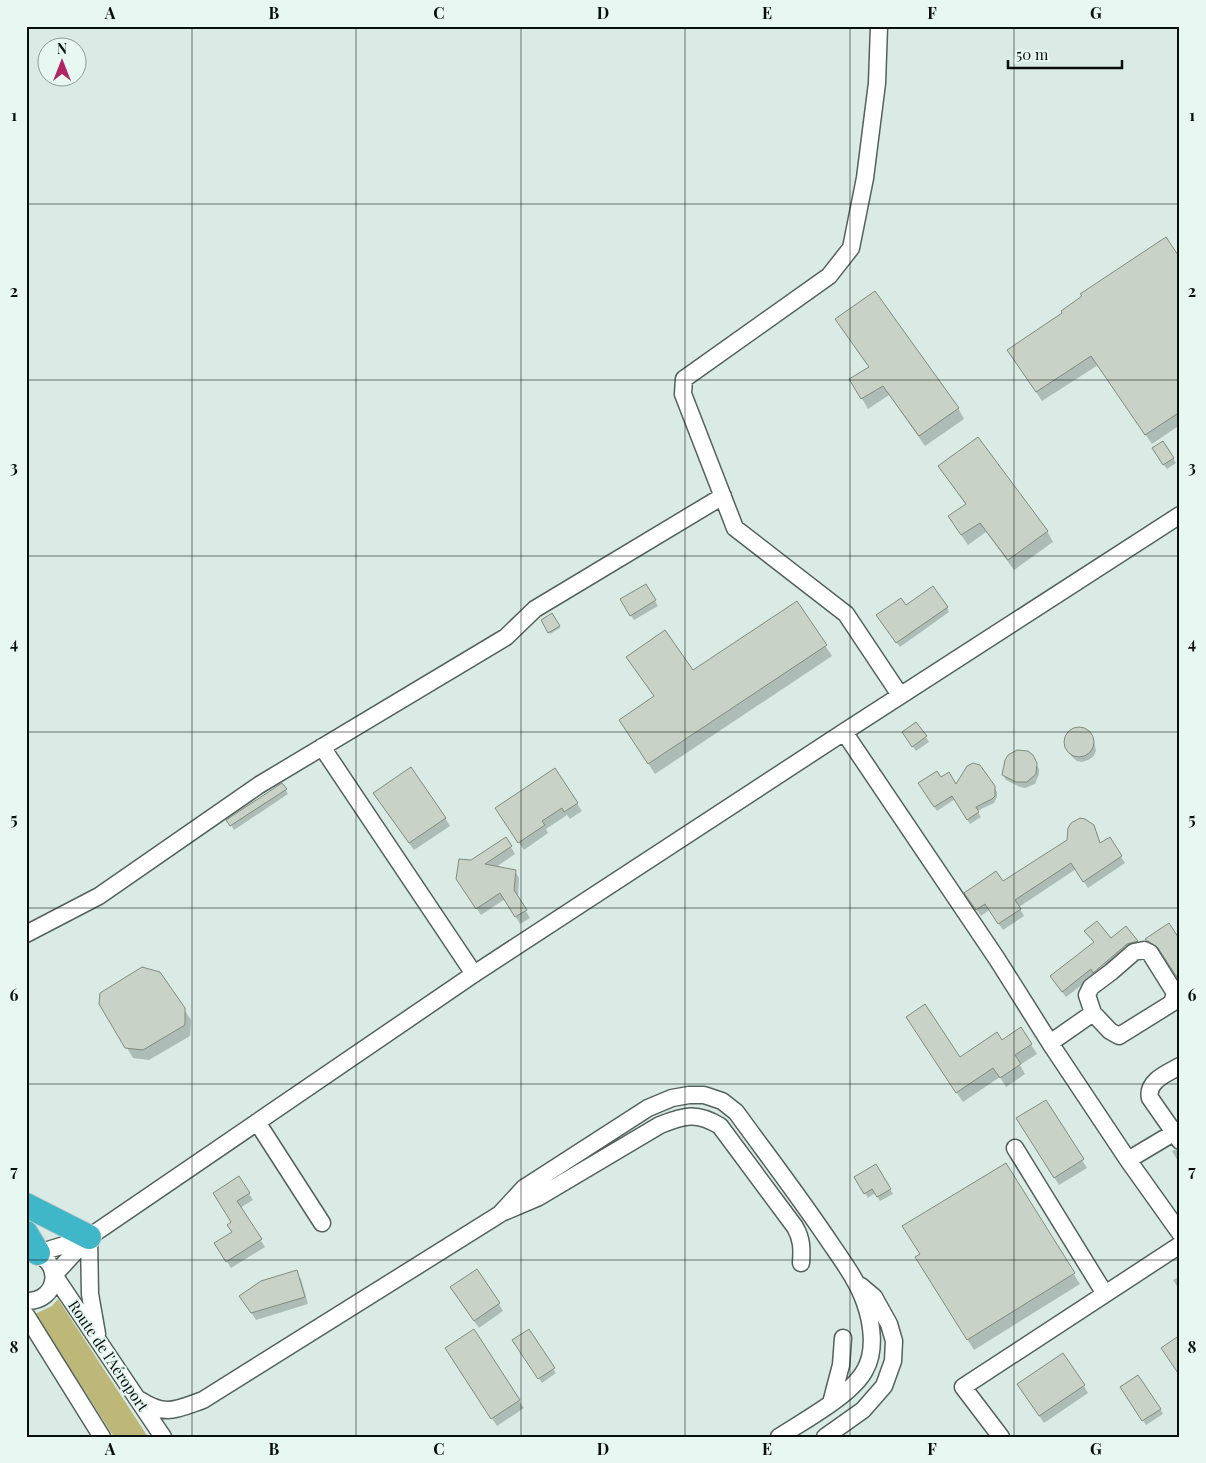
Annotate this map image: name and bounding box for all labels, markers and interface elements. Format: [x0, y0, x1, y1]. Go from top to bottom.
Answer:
text: A [104, 2, 116, 23]
text: B [269, 2, 280, 23]
text: C [433, 2, 445, 23]
text: D [597, 2, 609, 23]
text: E [762, 2, 772, 23]
text: F [927, 2, 937, 23]
text: G [1090, 2, 1102, 23]
north arrow [38, 38, 88, 88]
scale bar [1008, 38, 1122, 70]
text: N [57, 39, 67, 58]
text: 50 m [1016, 44, 1049, 64]
text: 1 [11, 104, 17, 125]
text: 1 [1189, 104, 1195, 125]
text: 2 [10, 280, 18, 301]
text: 2 [1188, 280, 1196, 301]
text: 3 [10, 456, 18, 477]
text: 3 [1188, 456, 1196, 477]
text: 4 [10, 632, 18, 653]
text: 4 [1188, 632, 1196, 653]
text: 5 [10, 808, 18, 829]
text: 5 [1188, 808, 1196, 829]
text: 6 [10, 984, 19, 1005]
text: 6 [1188, 984, 1197, 1005]
text: 7 [10, 1160, 18, 1181]
text: 7 [1188, 1160, 1196, 1181]
street label: Route de l'Aéroport [64, 1296, 154, 1415]
text: 8 [10, 1336, 19, 1357]
text: 8 [1188, 1336, 1197, 1357]
text: A [104, 1438, 116, 1459]
text: B [269, 1438, 280, 1459]
text: C [433, 1438, 445, 1459]
text: D [597, 1438, 609, 1459]
text: E [762, 1438, 772, 1459]
text: F [927, 1438, 937, 1459]
text: G [1090, 1438, 1102, 1459]

